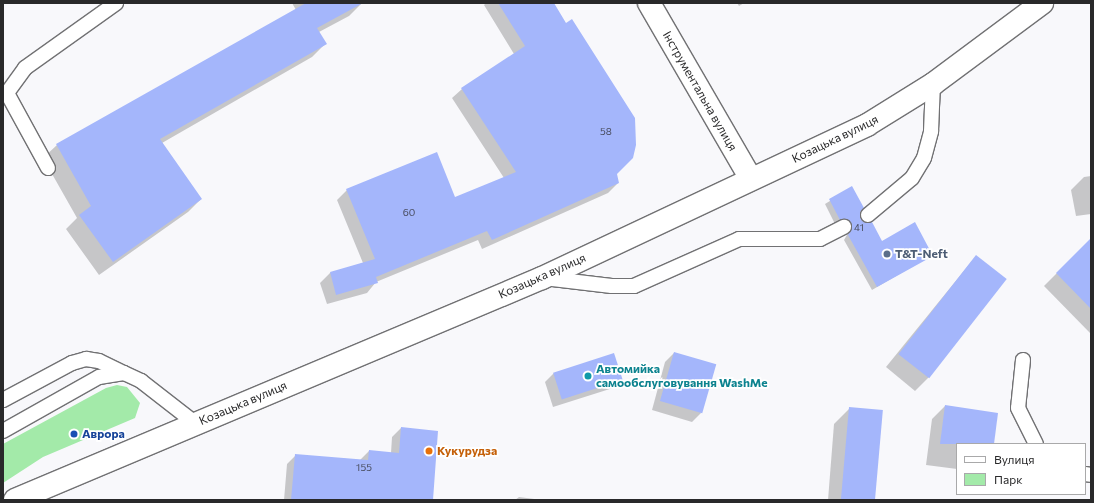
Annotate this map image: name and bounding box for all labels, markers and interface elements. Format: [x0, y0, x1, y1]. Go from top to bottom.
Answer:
street label: Інструментальна вулиця [660, 29, 740, 153]
street label: Козацька вулиця [790, 112, 880, 166]
house number: 58 [600, 126, 612, 138]
house number: 60 [403, 207, 415, 219]
house number: 41 [854, 222, 864, 234]
place label: T&T-Neft [895, 247, 948, 261]
marker: T&T-Neft [882, 249, 892, 259]
street label: Козацька вулиця [496, 250, 588, 302]
place label: Автомийка самообслуговування WashMe [596, 362, 768, 390]
marker: Автомийка самообслуговування WashMe [583, 371, 593, 381]
street label: Козацька вулиця [197, 378, 289, 428]
place label: Аврора [82, 427, 125, 441]
marker: Аврора [69, 429, 79, 439]
legend [956, 443, 1086, 495]
place label: Кукурудза [437, 444, 497, 458]
marker: Кукурудза [424, 446, 434, 456]
text: Вулиця [994, 452, 1035, 466]
house number: 155 [356, 462, 372, 474]
text: Парк [994, 472, 1023, 486]

